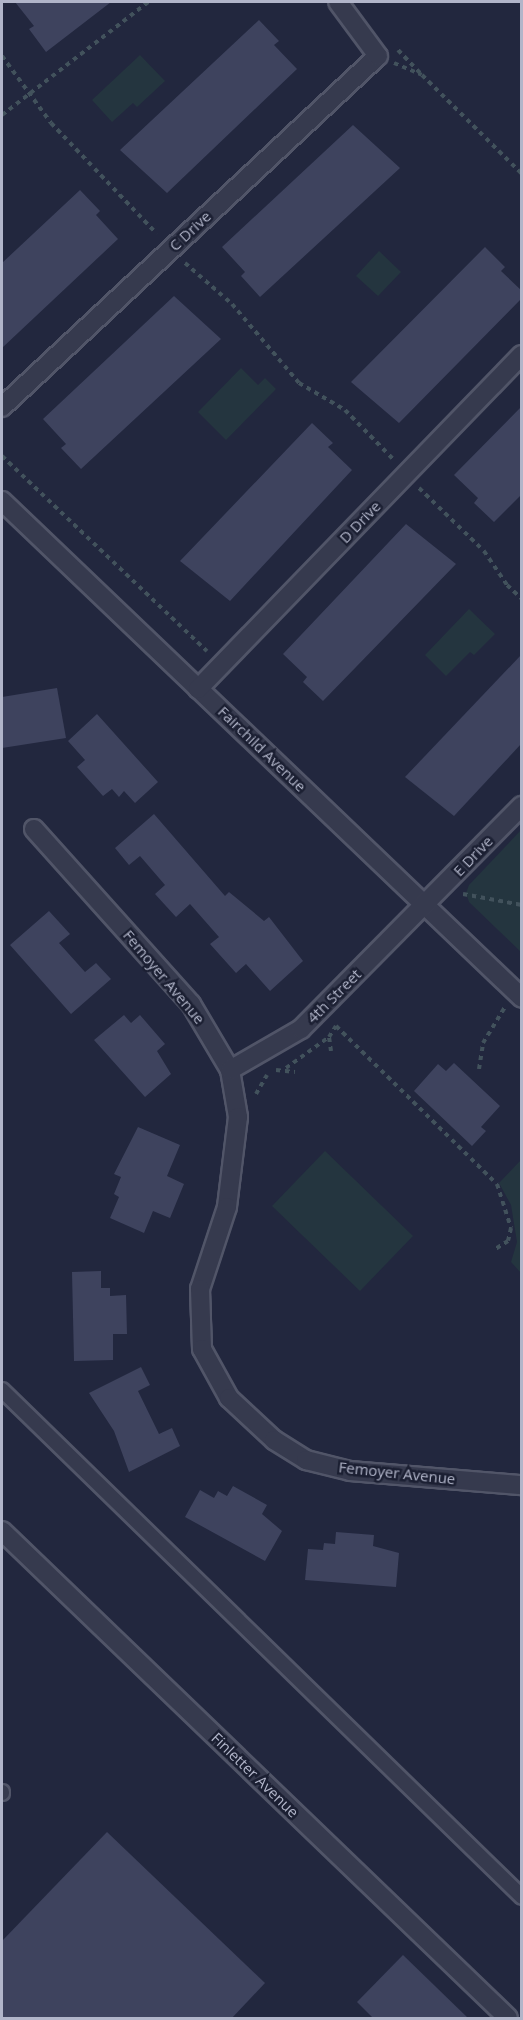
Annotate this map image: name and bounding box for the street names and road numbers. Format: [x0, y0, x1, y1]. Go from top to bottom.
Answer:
street label: C Drive [166, 207, 214, 255]
street label: D Drive [336, 497, 384, 547]
street label: Fairchild Avenue [214, 702, 310, 796]
street label: E Drive [450, 832, 496, 880]
street label: Femoyer Avenue [119, 926, 209, 1028]
street label: 4th Street [303, 965, 365, 1027]
street label: Femoyer Avenue [338, 1458, 456, 1488]
street label: Finletter Avenue [208, 1729, 302, 1821]

